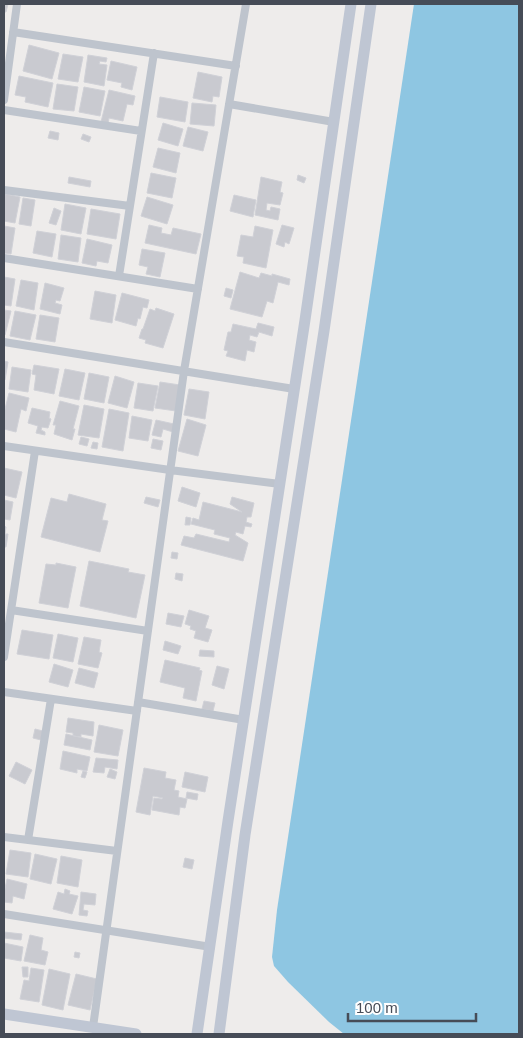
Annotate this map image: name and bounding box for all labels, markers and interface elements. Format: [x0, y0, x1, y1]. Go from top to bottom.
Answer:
scale bar [348, 990, 476, 1022]
text: 100 m [356, 999, 398, 1016]

